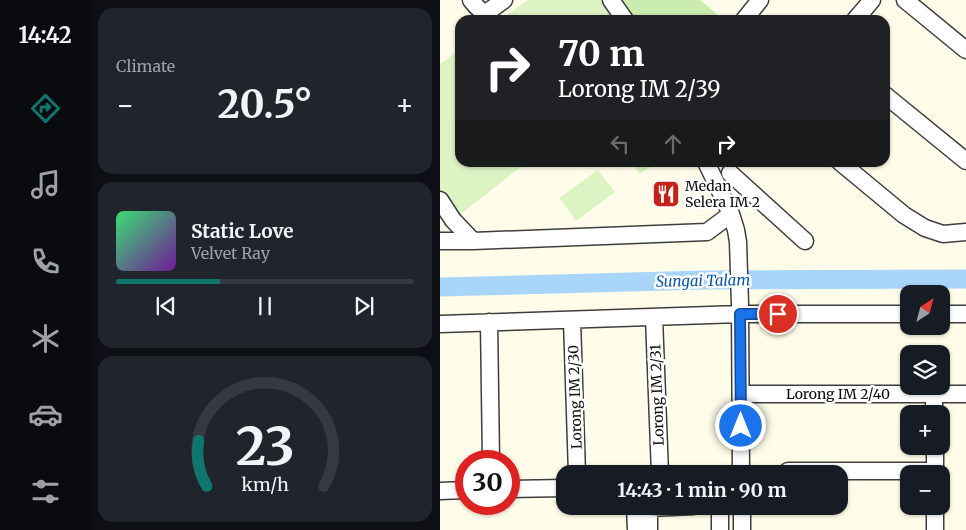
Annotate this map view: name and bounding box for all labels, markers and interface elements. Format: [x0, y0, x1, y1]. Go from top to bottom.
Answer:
text: 14:42 [18, 21, 72, 49]
text: 70 m [558, 32, 645, 76]
icon: right [475, 35, 540, 100]
text: Climate [116, 56, 175, 76]
text: Lorong IM 2/39 [558, 75, 721, 103]
text: 20.5° [218, 81, 312, 128]
text: − [116, 87, 135, 123]
text: + [395, 87, 414, 123]
icon: directions [28, 91, 63, 126]
icon: left [606, 130, 634, 158]
icon: ahead [659, 130, 687, 158]
icon: right [712, 130, 740, 158]
icon: music [28, 167, 63, 202]
place label: Medan Selera IM 2 [685, 177, 760, 211]
restaurant icon: Medan Selera IM 2 [651, 179, 681, 209]
text: Static Love [191, 219, 294, 243]
text: Velvet Ray [191, 243, 270, 263]
icon: phone [28, 244, 63, 279]
water label: Sungai Talam [656, 270, 750, 291]
north arrow [900, 285, 950, 335]
map controls [900, 285, 950, 515]
icon: previous [152, 292, 180, 320]
icon: pause [251, 292, 279, 320]
icon: next [350, 292, 378, 320]
pin [757, 293, 799, 335]
icon: arrive [764, 300, 792, 328]
icon: climate [28, 321, 63, 356]
street label: Lorong IM 2/31 [646, 344, 668, 446]
street label: Lorong IM 2/30 [564, 345, 586, 449]
button: layers [900, 345, 950, 395]
street label: Lorong IM 2/40 [786, 385, 890, 403]
icon: car [28, 397, 63, 432]
position arrow [714, 399, 766, 451]
button: + [900, 405, 950, 455]
text: 23 [235, 414, 295, 479]
speed limit sign: 30 [455, 450, 520, 515]
button: − [900, 465, 950, 515]
text: km/h [241, 473, 289, 496]
icon: filters [28, 474, 63, 509]
text: 14:43 · 1 min · 90 m [617, 478, 787, 502]

